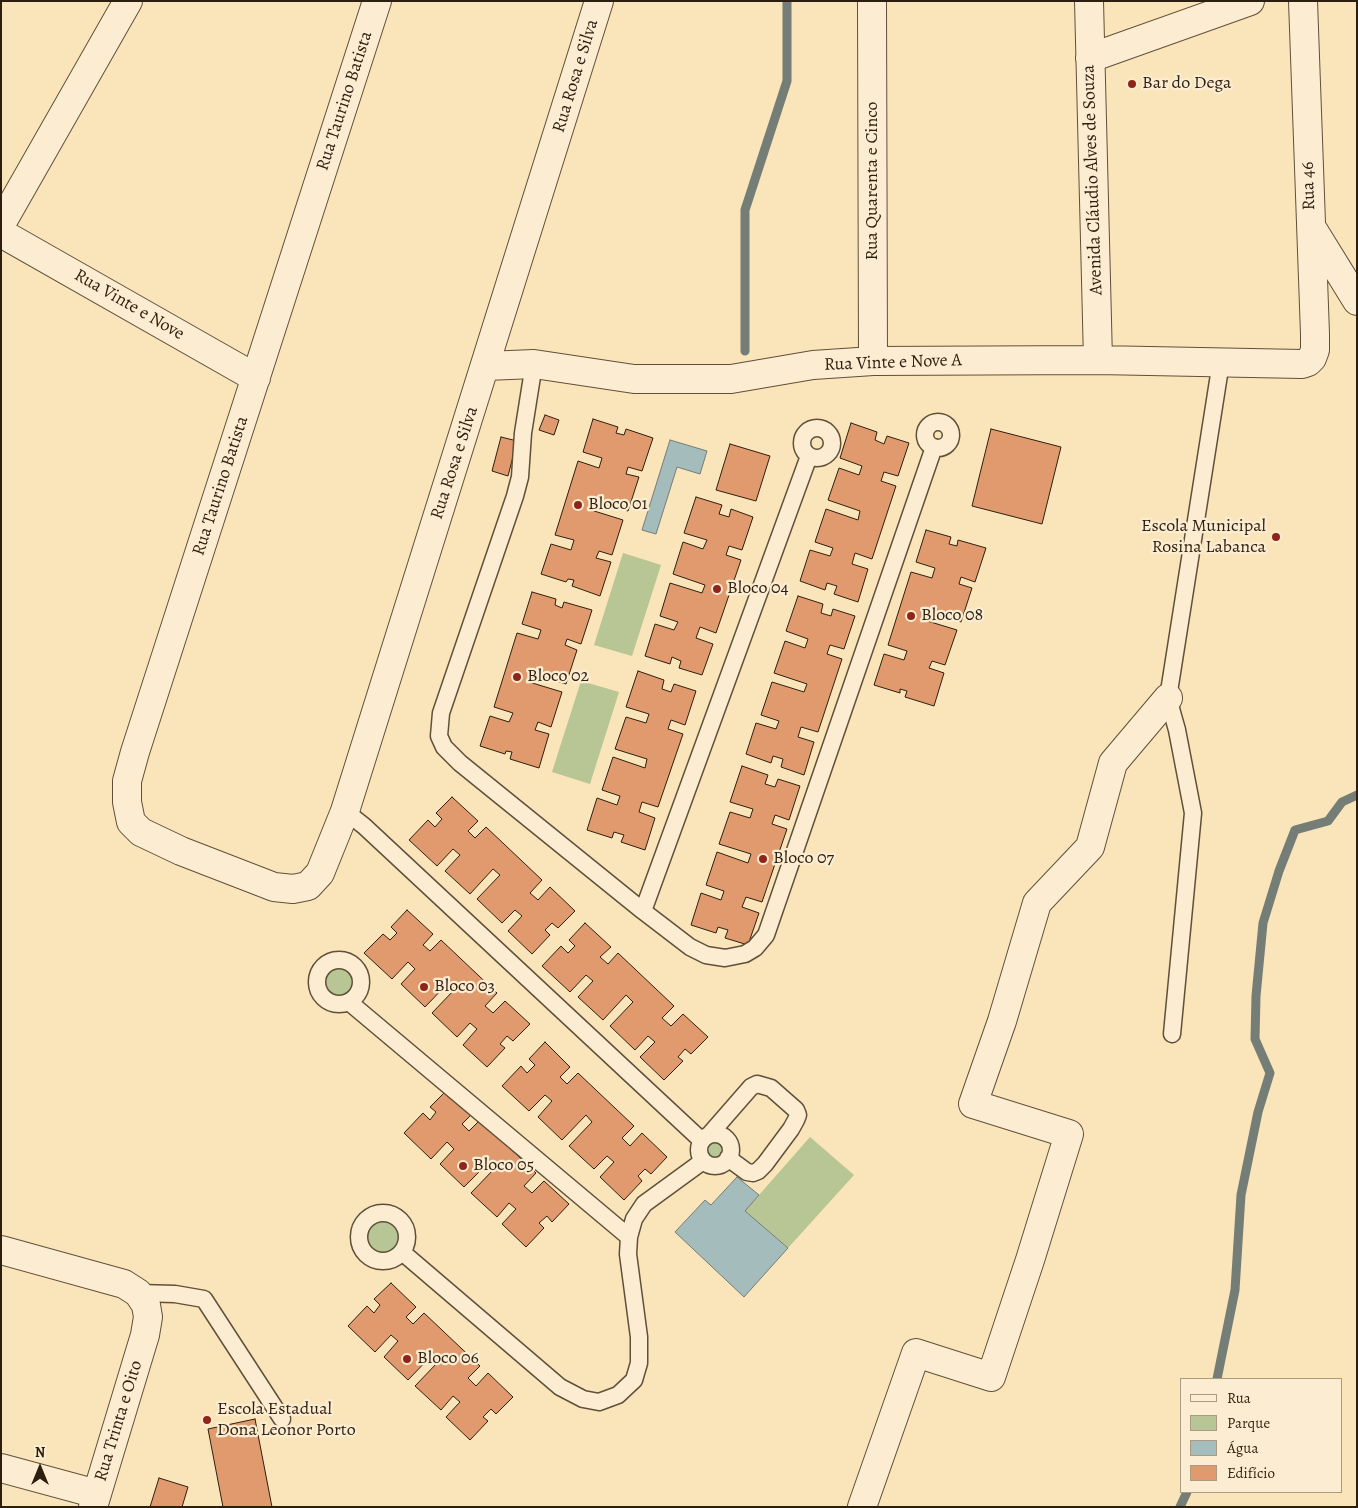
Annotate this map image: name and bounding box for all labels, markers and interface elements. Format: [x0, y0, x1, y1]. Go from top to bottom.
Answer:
street label: Rua Rosa e Silva [549, 17, 603, 135]
street label: Rua Taurino Batista [312, 29, 378, 173]
street label: Avenida Cláudio Alves de Souza [1078, 64, 1108, 296]
place label: Bar do Dega [1142, 73, 1231, 95]
marker: Bar do Dega [1126, 78, 1138, 90]
street label: Rua Quarenta e Cinco [862, 101, 884, 261]
street label: Rua 46 [1297, 161, 1321, 211]
street label: Rua Vinte e Nove [70, 265, 188, 345]
street label: Rua Vinte e Nove A [824, 350, 962, 376]
street label: Rua Rosa e Silva [427, 404, 483, 522]
street label: Rua Taurino Batista [188, 414, 254, 558]
place label: Bloco 01 [588, 494, 648, 516]
marker: Bloco 01 [572, 499, 584, 511]
place label: Escola Municipal Rosina Labanca [1141, 516, 1266, 558]
marker: Escola Municipal Rosina Labanca [1270, 531, 1282, 543]
place label: Bloco 04 [727, 578, 789, 600]
marker: Bloco 04 [711, 583, 723, 595]
place label: Bloco 08 [921, 605, 983, 627]
marker: Bloco 08 [905, 610, 917, 622]
place label: Bloco 02 [527, 666, 589, 688]
marker: Bloco 02 [511, 671, 523, 683]
place label: Bloco 07 [773, 848, 834, 870]
marker: Bloco 07 [757, 853, 769, 865]
place label: Bloco 03 [434, 976, 495, 998]
marker: Bloco 03 [418, 981, 430, 993]
place label: Bloco 05 [473, 1155, 534, 1177]
marker: Bloco 05 [457, 1160, 469, 1172]
place label: Bloco 06 [417, 1348, 479, 1370]
marker: Bloco 06 [401, 1353, 413, 1365]
street label: Rua Trinta e Oito [90, 1358, 148, 1484]
legend [1180, 1378, 1343, 1493]
text: Rua [1227, 1388, 1251, 1408]
place label: Escola Estadual Dona Leonor Porto [217, 1399, 356, 1442]
text: Parque [1227, 1413, 1270, 1433]
marker: Escola Estadual Dona Leonor Porto [201, 1414, 213, 1426]
text: Água [1227, 1438, 1258, 1458]
north arrow [15, 1443, 65, 1493]
text: N [35, 1443, 45, 1462]
text: Edifício [1227, 1463, 1275, 1483]

